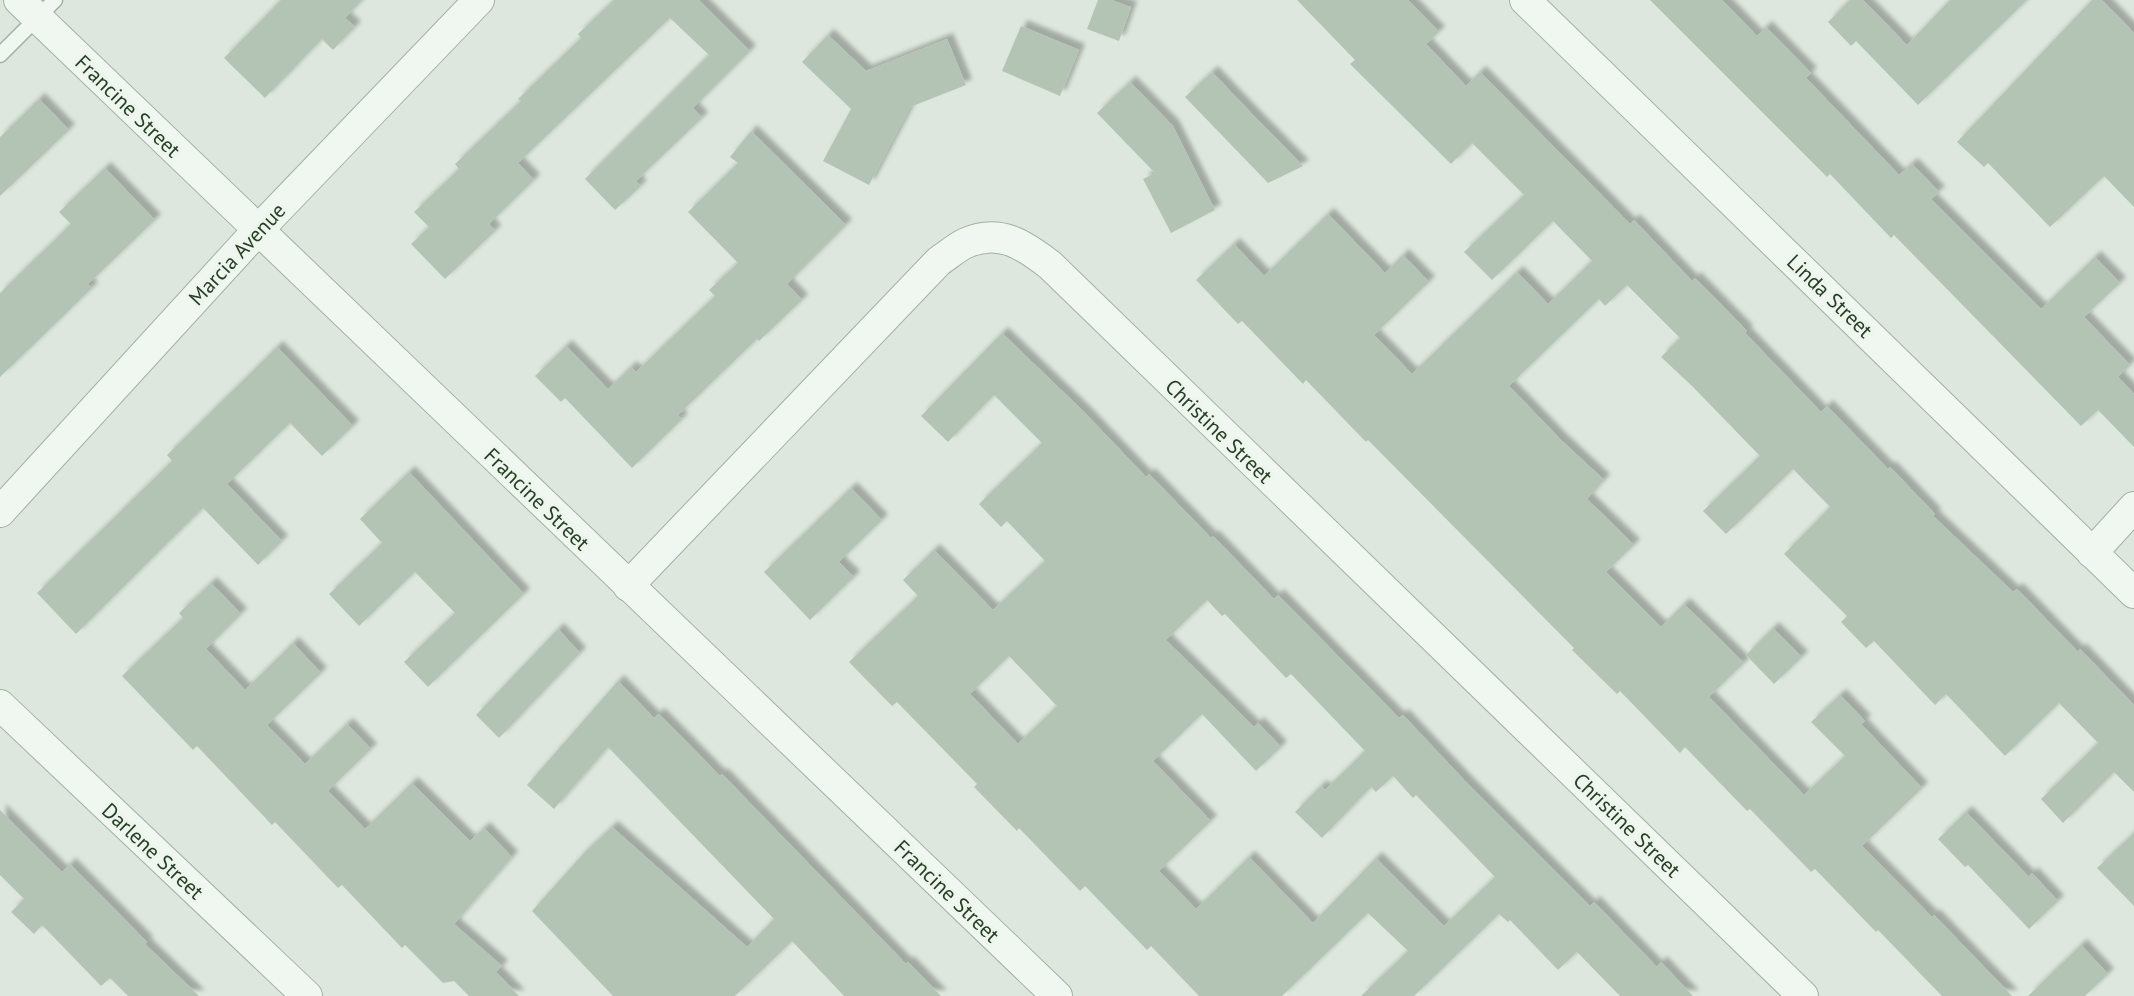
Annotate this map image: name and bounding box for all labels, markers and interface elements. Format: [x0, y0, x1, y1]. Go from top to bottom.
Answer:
street label: Francine Street [70, 49, 186, 163]
street label: Marcia Avenue [183, 197, 291, 311]
street label: Linda Street [1781, 248, 1879, 344]
street label: Christine Street [1160, 373, 1278, 489]
street label: Francine Street [479, 442, 595, 556]
street label: Christine Street [1568, 767, 1686, 883]
street label: Darlene Street [96, 797, 210, 905]
street label: Francine Street [889, 834, 1005, 948]

